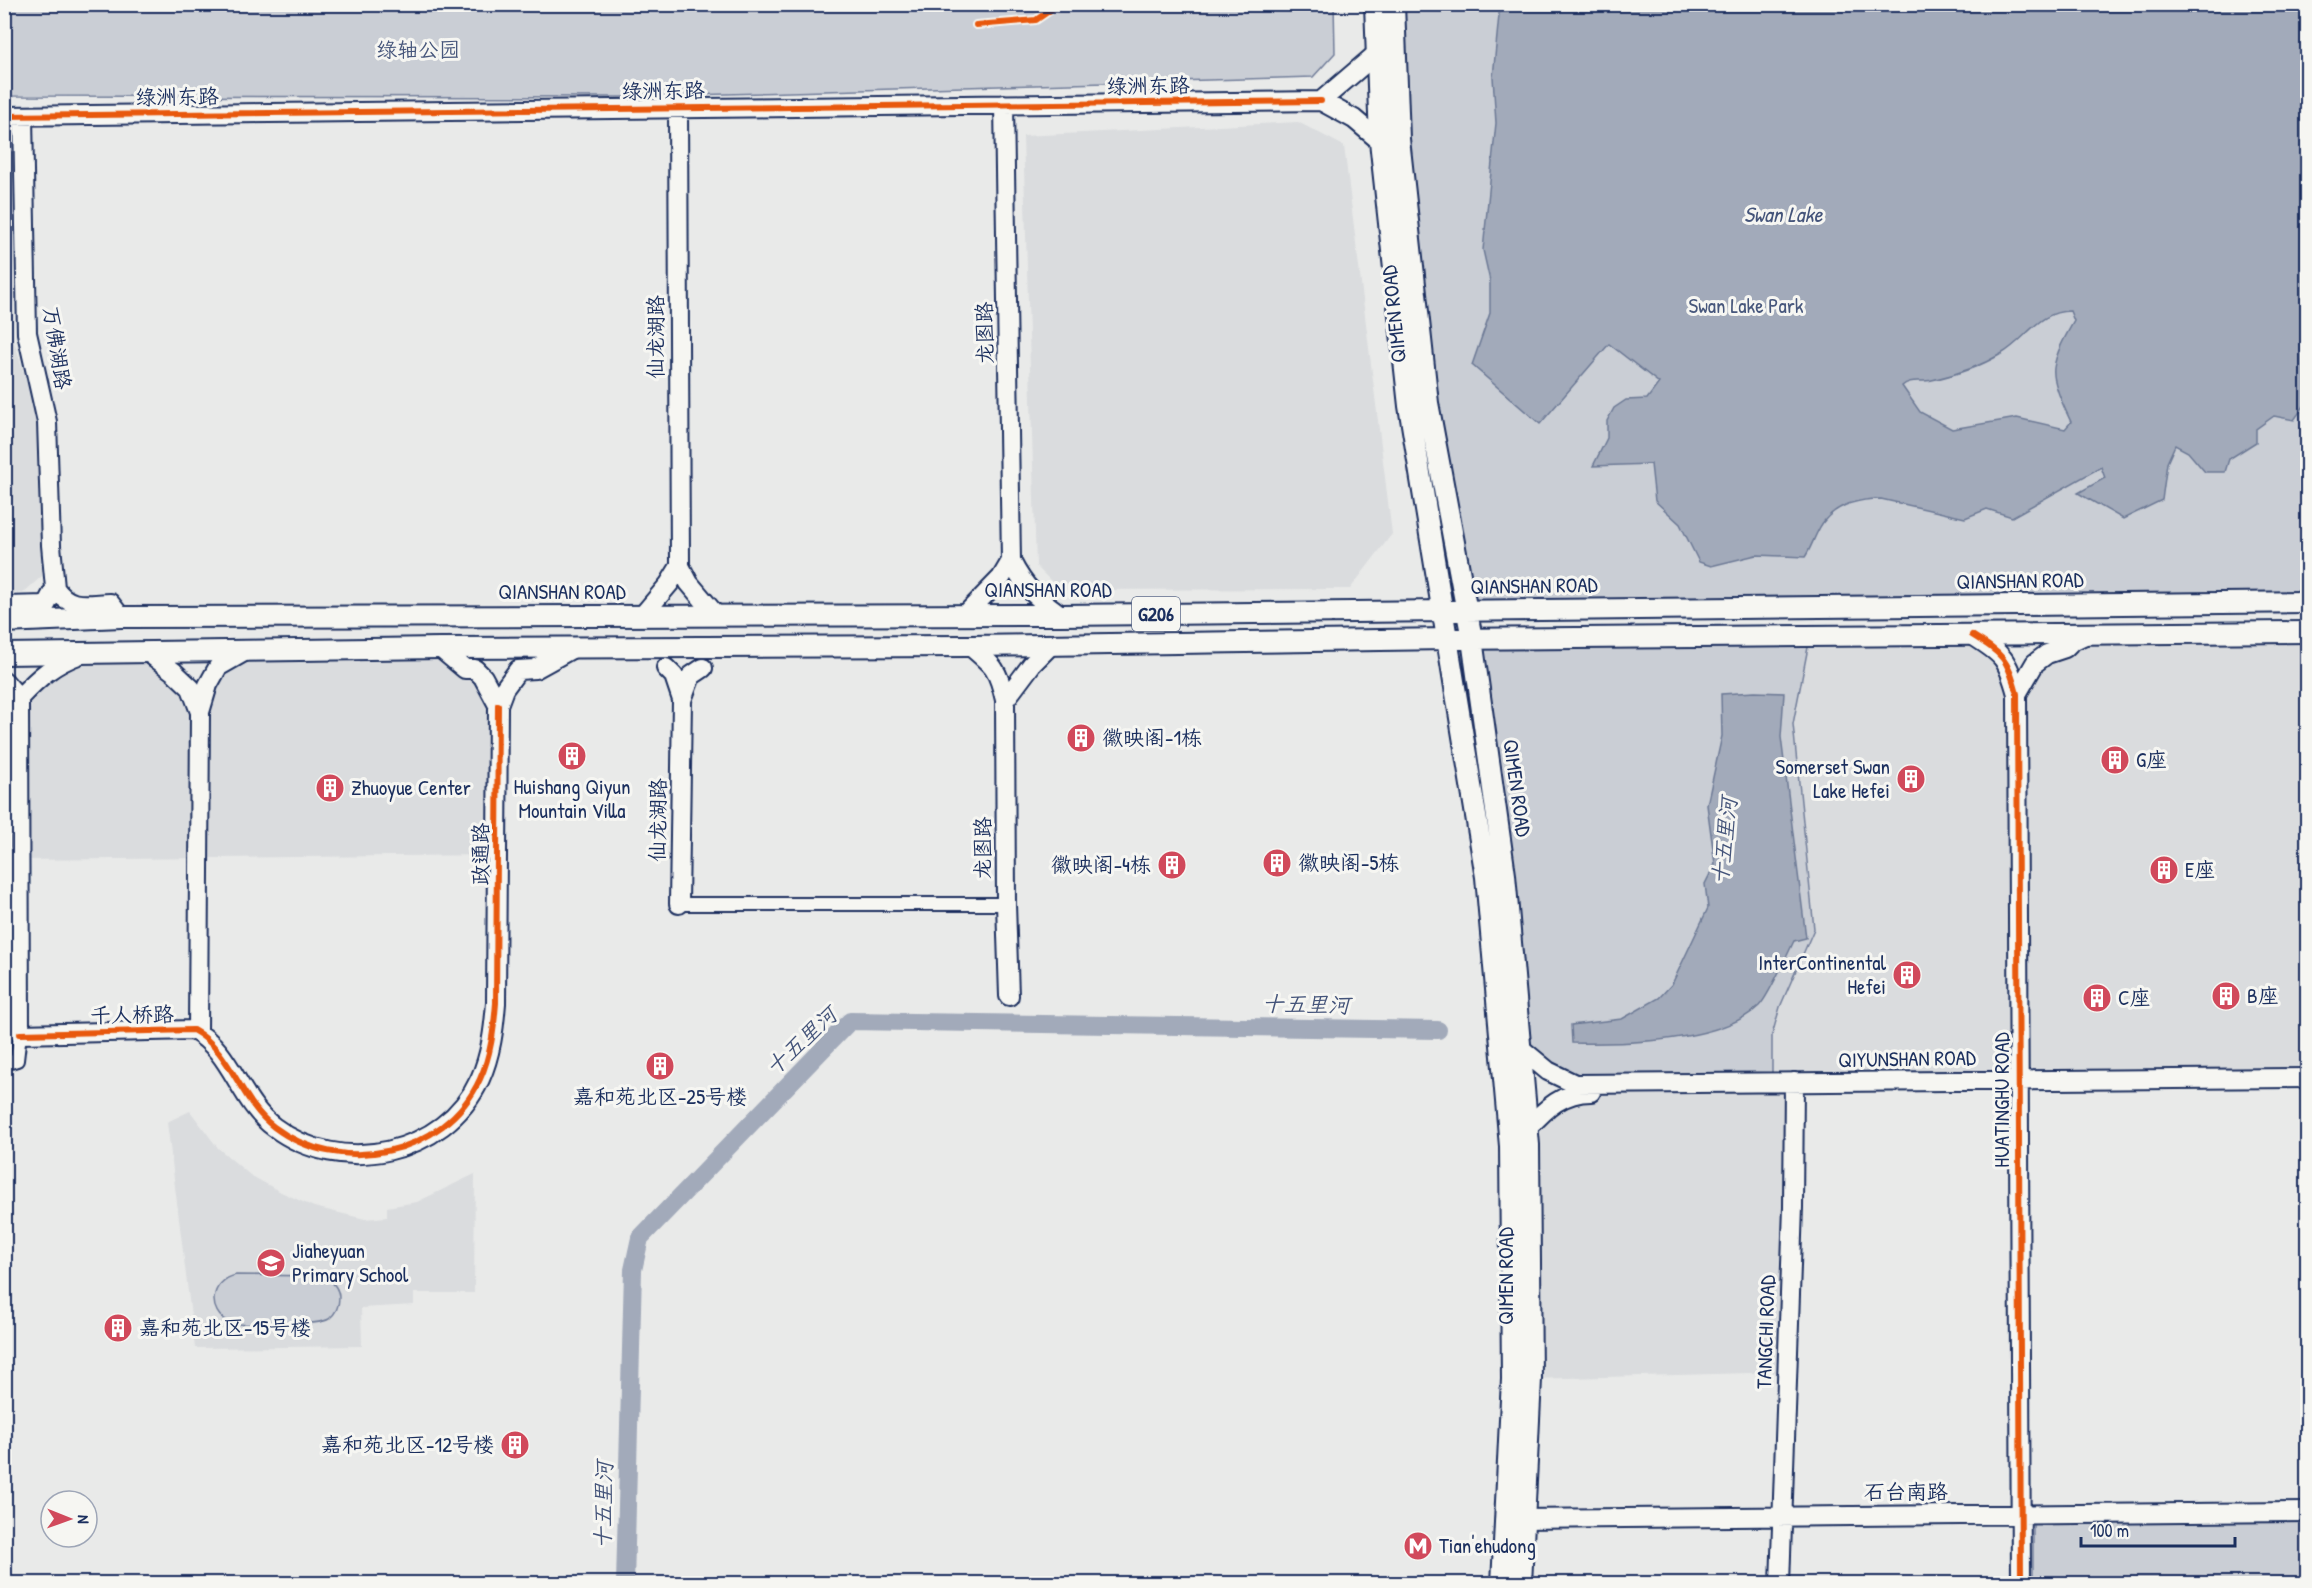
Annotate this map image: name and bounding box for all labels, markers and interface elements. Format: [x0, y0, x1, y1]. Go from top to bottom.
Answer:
park label: 绿轴公园 [376, 35, 460, 64]
street label: 绿洲东路 [1106, 70, 1190, 101]
street label: 绿洲东路 [621, 75, 705, 106]
street label: 绿洲东路 [135, 81, 219, 112]
water label: Swan Lake [1744, 199, 1824, 229]
street label: QIMEN ROAD [1374, 264, 1413, 364]
park label: Swan Lake Park [1689, 291, 1804, 320]
street label: 仙龙湖路 [641, 295, 670, 379]
street label: 龙图路 [969, 301, 1000, 365]
street label: 万佛湖路 [37, 304, 78, 392]
street label: QIANSHAN ROAD [1956, 565, 2084, 596]
street label: QIANSHAN ROAD [1470, 570, 1598, 601]
street label: QIANSHAN ROAD [984, 575, 1112, 604]
street label: QIANSHAN ROAD [498, 577, 626, 606]
road number: G206 [1132, 597, 1180, 631]
building icon: 徽映阁-1栋 [1065, 722, 1097, 754]
place label: 徽映阁-1栋 [1102, 723, 1202, 752]
street label: QIMEN ROAD [1496, 737, 1539, 838]
building icon: Huishang Qiyun Mountain Villa [556, 740, 588, 772]
building icon: G座 [2099, 744, 2131, 776]
place label: G座 [2136, 745, 2167, 774]
place label: Somerset Swan Lake Hefei [1776, 752, 1890, 805]
building icon: Somerset Swan Lake Hefei [1895, 763, 1927, 795]
building icon: Zhuoyue Center [314, 772, 346, 804]
place label: Huishang Qiyun Mountain Villa [514, 772, 630, 825]
place label: Zhuoyue Center [351, 773, 471, 802]
street label: 仙龙湖路 [642, 778, 673, 862]
water label: 十五里河 [1704, 793, 1744, 886]
street label: 龙图路 [968, 817, 997, 880]
street label: 政通路 [466, 823, 495, 886]
building icon: 徽映阁-5栋 [1261, 847, 1293, 879]
place label: 徽映阁-5栋 [1298, 848, 1399, 877]
building icon: 徽映阁-4栋 [1156, 849, 1188, 881]
place label: 徽映阁-4栋 [1051, 850, 1151, 879]
building icon: E座 [2148, 854, 2180, 886]
place label: E座 [2185, 855, 2215, 884]
place label: InterContinental Hefei [1758, 948, 1886, 1001]
building icon: InterContinental Hefei [1891, 959, 1923, 991]
building icon: B座 [2210, 980, 2242, 1012]
place label: B座 [2247, 981, 2279, 1010]
building icon: C座 [2081, 982, 2113, 1014]
place label: C座 [2118, 983, 2151, 1012]
water label: 十五里河 [1262, 988, 1353, 1020]
water label: 十五里河 [759, 998, 846, 1082]
street label: 千人桥路 [90, 999, 174, 1030]
street label: HUATINGHU ROAD [1987, 1032, 2016, 1168]
street label: QIYUNSHAN ROAD [1838, 1043, 1976, 1074]
building icon: 嘉和苑北区-25号楼 [644, 1050, 676, 1082]
place label: 嘉和苑北区-25号楼 [573, 1082, 747, 1111]
street label: QIMEN ROAD [1491, 1227, 1520, 1325]
place label: Jiaheyuan Primary School [292, 1236, 409, 1289]
school or university icon: Jiaheyuan Primary School [255, 1247, 287, 1279]
street label: TANGCHI ROAD [1749, 1275, 1782, 1389]
building icon: 嘉和苑北区-15号楼 [102, 1312, 134, 1344]
place label: 嘉和苑北区-15号楼 [139, 1313, 311, 1342]
building icon: 嘉和苑北区-12号楼 [499, 1429, 531, 1461]
place label: 嘉和苑北区-12号楼 [321, 1430, 494, 1459]
water label: 十五里河 [587, 1458, 619, 1549]
street label: 石台南路 [1864, 1477, 1948, 1506]
north arrow [39, 1489, 99, 1549]
scale bar [2081, 1510, 2236, 1548]
text: N [73, 1515, 95, 1524]
text: 100 m [2090, 1518, 2129, 1543]
metro station icon: Tian'ehudong [1402, 1530, 1434, 1562]
place label: Tian'ehudong [1439, 1531, 1536, 1560]

